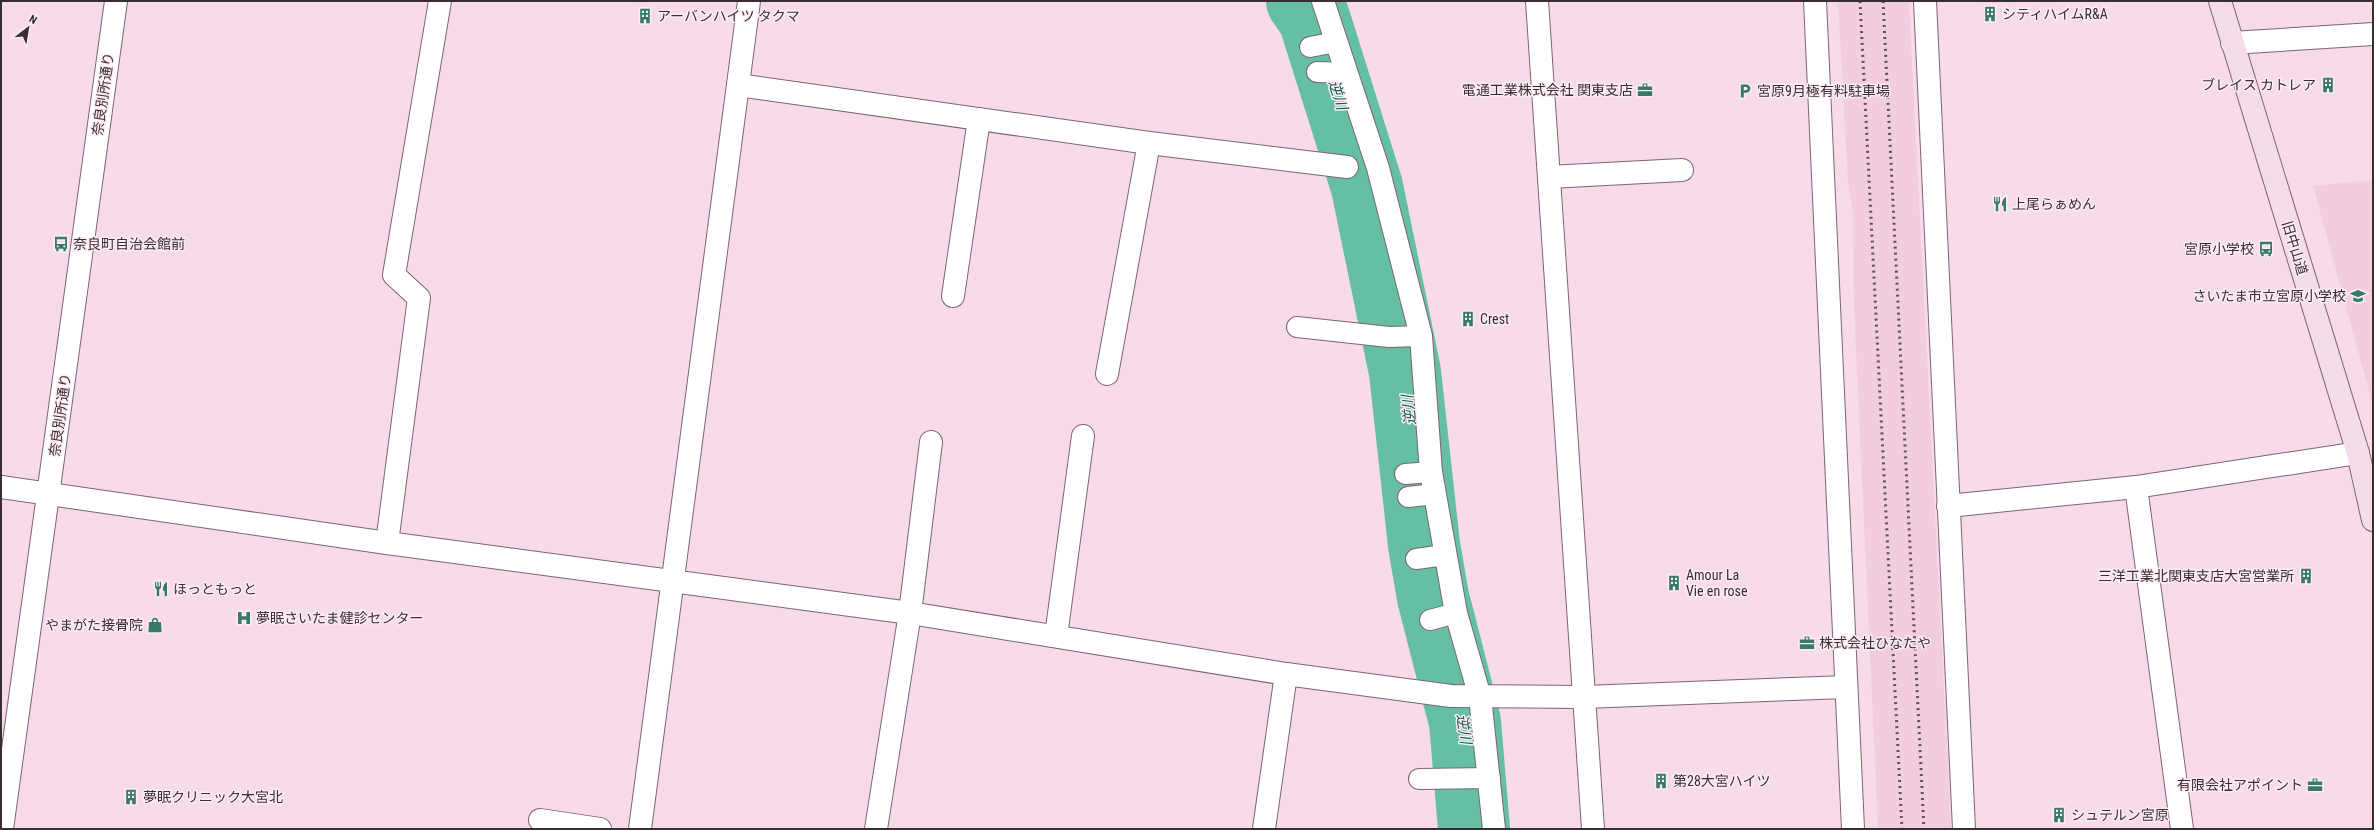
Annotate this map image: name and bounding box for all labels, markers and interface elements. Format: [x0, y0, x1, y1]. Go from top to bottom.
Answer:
building icon: シティハイムR&A [1981, 5, 1999, 23]
place label: シティハイムR&A [2002, 6, 2108, 22]
building icon: アーバンハイツ タクマ [636, 7, 654, 25]
north arrow [8, 8, 48, 48]
place label: アーバンハイツ タクマ [657, 8, 800, 24]
text: N [27, 13, 39, 27]
street label: 奈良別所通り [89, 51, 117, 137]
building icon: ブレイス カトレア [2319, 76, 2337, 94]
place label: ブレイス カトレア [2201, 77, 2316, 93]
water label: 逆川 [1325, 78, 1352, 114]
office icon: 電通工業株式会社 関東支店 [1636, 81, 1654, 99]
place label: 電通工業株式会社 関東支店 [1462, 82, 1633, 98]
parking icon: 宮原9月極有料駐車場 [1736, 82, 1754, 100]
place label: 宮原9月極有料駐車場 [1757, 83, 1890, 99]
restaurant icon: 上尾らぁめん [1991, 195, 2009, 213]
place label: 上尾らぁめん [2012, 196, 2096, 212]
street label: 旧中山道 [2279, 219, 2311, 277]
bus stop icon: 奈良町自治会館前 [52, 235, 70, 253]
place label: 奈良町自治会館前 [73, 236, 185, 252]
bus stop icon: 宮原小学校 [2257, 240, 2275, 258]
place label: 宮原小学校 [2184, 241, 2254, 257]
school or university icon: さいたま市立宮原小学校 [2349, 287, 2367, 305]
place label: さいたま市立宮原小学校 [2192, 288, 2346, 304]
building icon: Crest [1459, 310, 1477, 328]
place label: Crest [1480, 311, 1509, 327]
street label: 奈良別所通り [46, 372, 74, 458]
water label: 逆川 [1398, 392, 1420, 426]
place label: Amour La Vie en rose [1686, 567, 1748, 599]
building icon: 三洋工業北関東支店大宮営業所 [2297, 567, 2315, 585]
place label: 三洋工業北関東支店大宮営業所 [2098, 568, 2294, 584]
building icon: Amour La Vie en rose [1665, 574, 1683, 592]
restaurant icon: ほっともっと [152, 580, 170, 598]
place label: ほっともっと [173, 581, 257, 597]
hospital icon: 夢眠さいたま健診センター [235, 609, 253, 627]
place label: 夢眠さいたま健診センター [256, 610, 424, 626]
shop icon: やまがた接骨院 [146, 616, 164, 634]
place label: やまがた接骨院 [45, 617, 143, 633]
office icon: 株式会社ひなたや [1798, 634, 1816, 652]
place label: 株式会社ひなたや [1819, 635, 1931, 651]
water label: 逆川 [1453, 713, 1475, 747]
building icon: 第28大宮ハイツ [1652, 772, 1670, 790]
place label: 第28大宮ハイツ [1673, 773, 1771, 789]
office icon: 有限会社アポイント [2306, 776, 2324, 794]
place label: 有限会社アポイント [2177, 777, 2303, 793]
building icon: 夢眠クリニック大宮北 [122, 788, 140, 806]
place label: 夢眠クリニック大宮北 [143, 789, 283, 805]
building icon: シュテルン宮原 [2050, 806, 2068, 824]
place label: シュテルン宮原 [2071, 807, 2169, 823]

